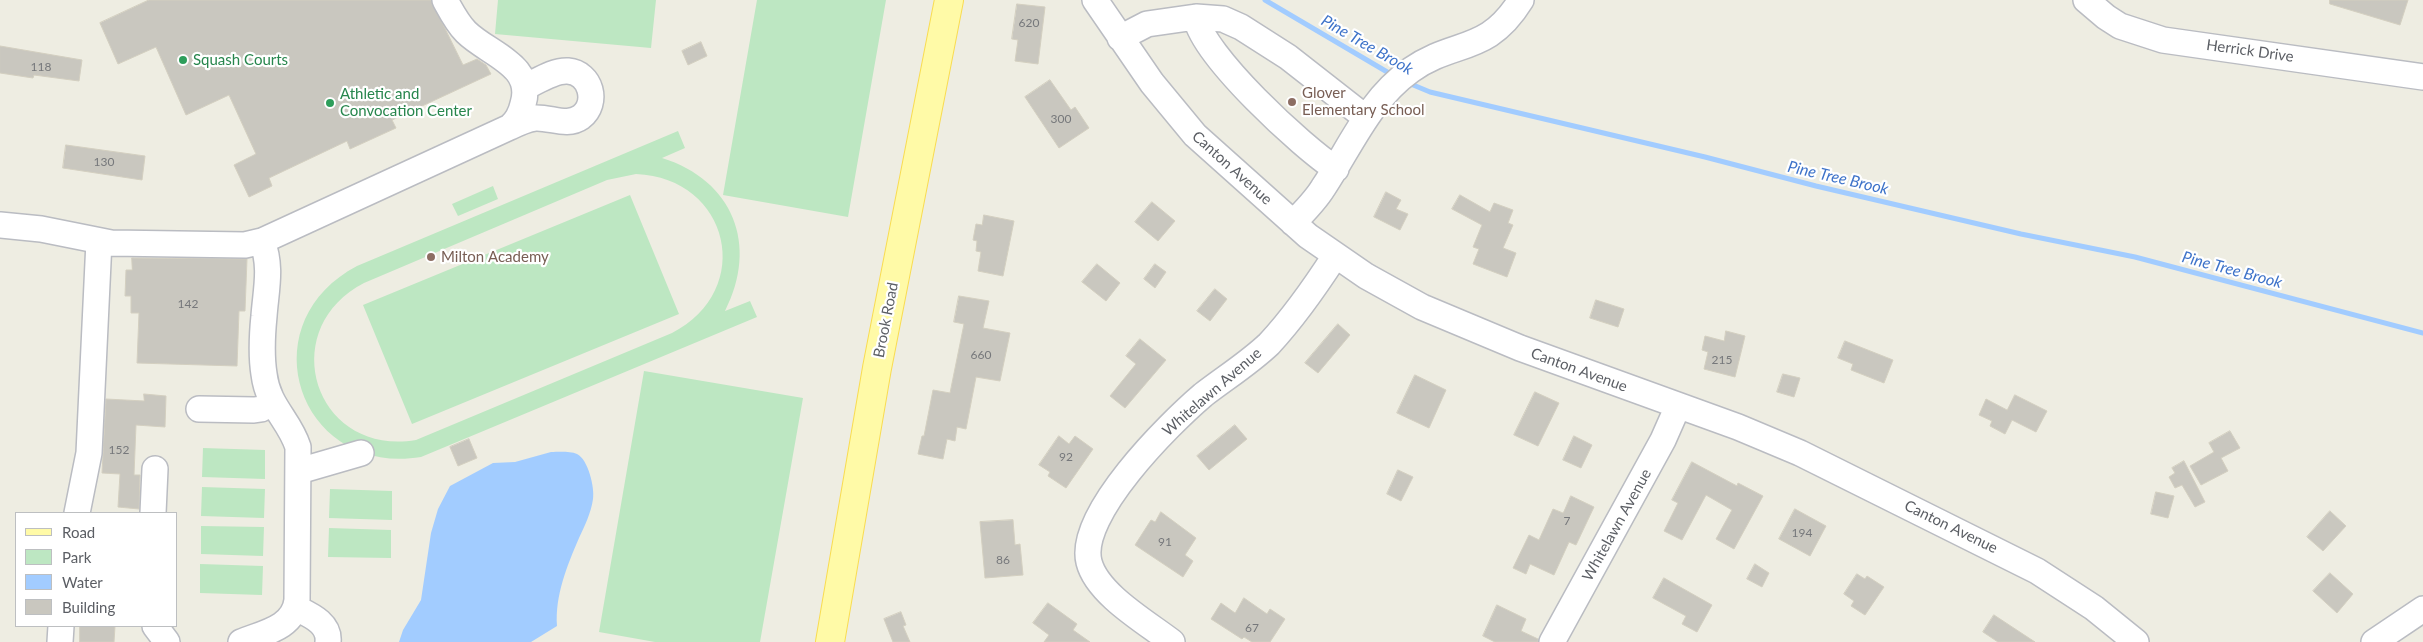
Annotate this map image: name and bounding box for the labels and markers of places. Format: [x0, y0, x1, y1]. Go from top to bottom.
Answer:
place label: Squash Courts [193, 51, 288, 69]
marker: Squash Courts [177, 54, 189, 66]
place label: Glover Elementary School [1302, 84, 1425, 119]
place label: Athletic and Convocation Center [340, 85, 472, 120]
marker: Glover Elementary School [1286, 96, 1298, 108]
marker: Athletic and Convocation Center [324, 97, 336, 109]
place label: Milton Academy [441, 248, 549, 266]
marker: Milton Academy [425, 251, 437, 263]

